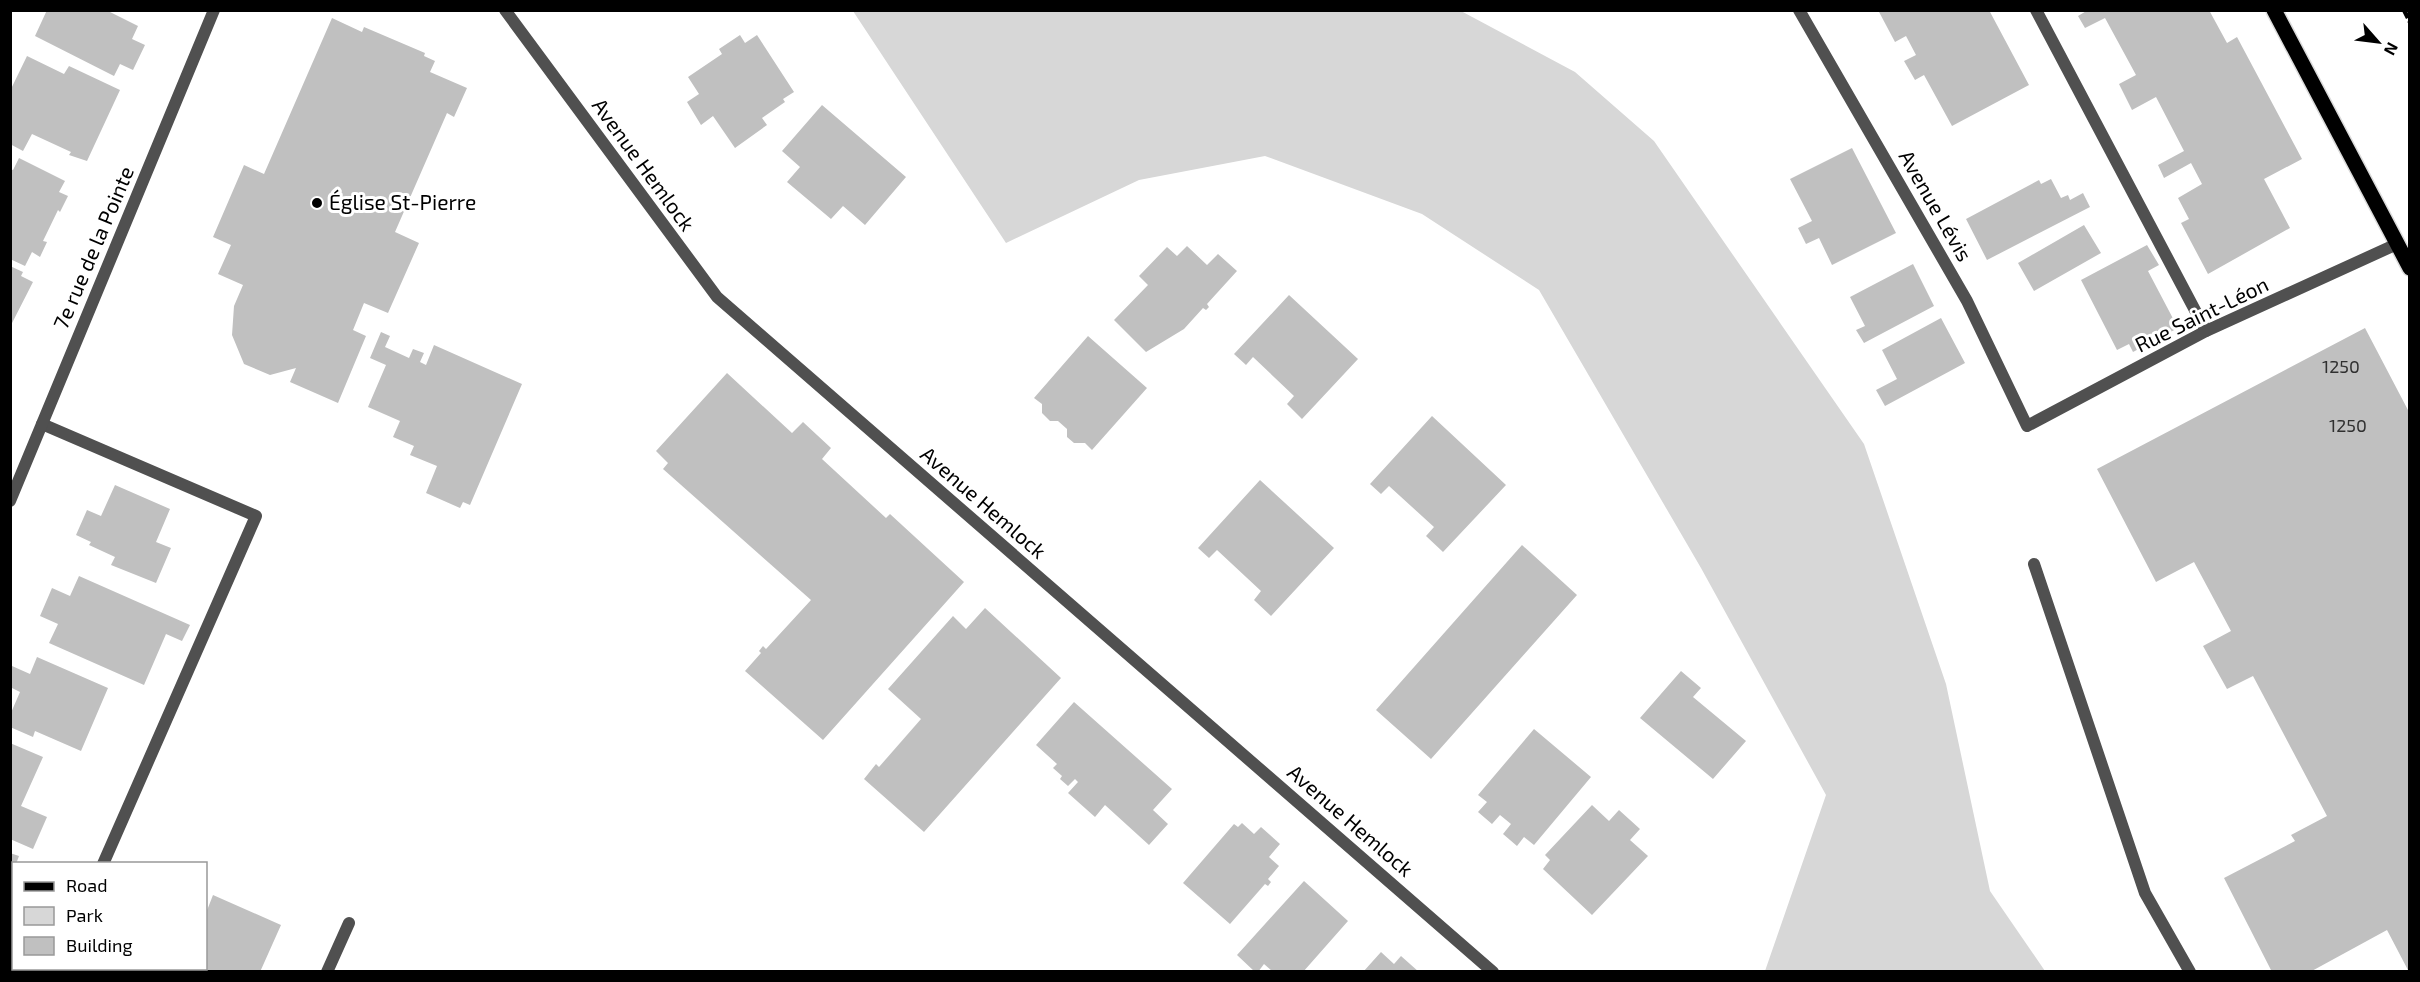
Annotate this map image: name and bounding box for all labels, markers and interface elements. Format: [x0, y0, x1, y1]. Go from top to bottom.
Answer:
north arrow [2348, 12, 2408, 72]
text: N [2381, 40, 2403, 59]
street label: Avenue Hemlock [588, 93, 701, 236]
street label: Avenue Lévis [1894, 145, 1978, 265]
street label: 7e rue de la Pointe [47, 162, 138, 333]
place label: Église St-Pierre [329, 189, 476, 214]
marker: Église St-Pierre [310, 196, 324, 210]
street label: Rue Saint-Léon [2131, 271, 2272, 357]
house number: 1250 [2322, 355, 2360, 377]
house number: 1250 [2329, 414, 2367, 436]
street label: Avenue Hemlock [916, 441, 1052, 563]
street label: Avenue Hemlock [1283, 759, 1419, 881]
legend [12, 862, 207, 970]
text: Road [66, 874, 107, 896]
text: Park [66, 904, 103, 926]
text: Building [66, 934, 133, 956]

